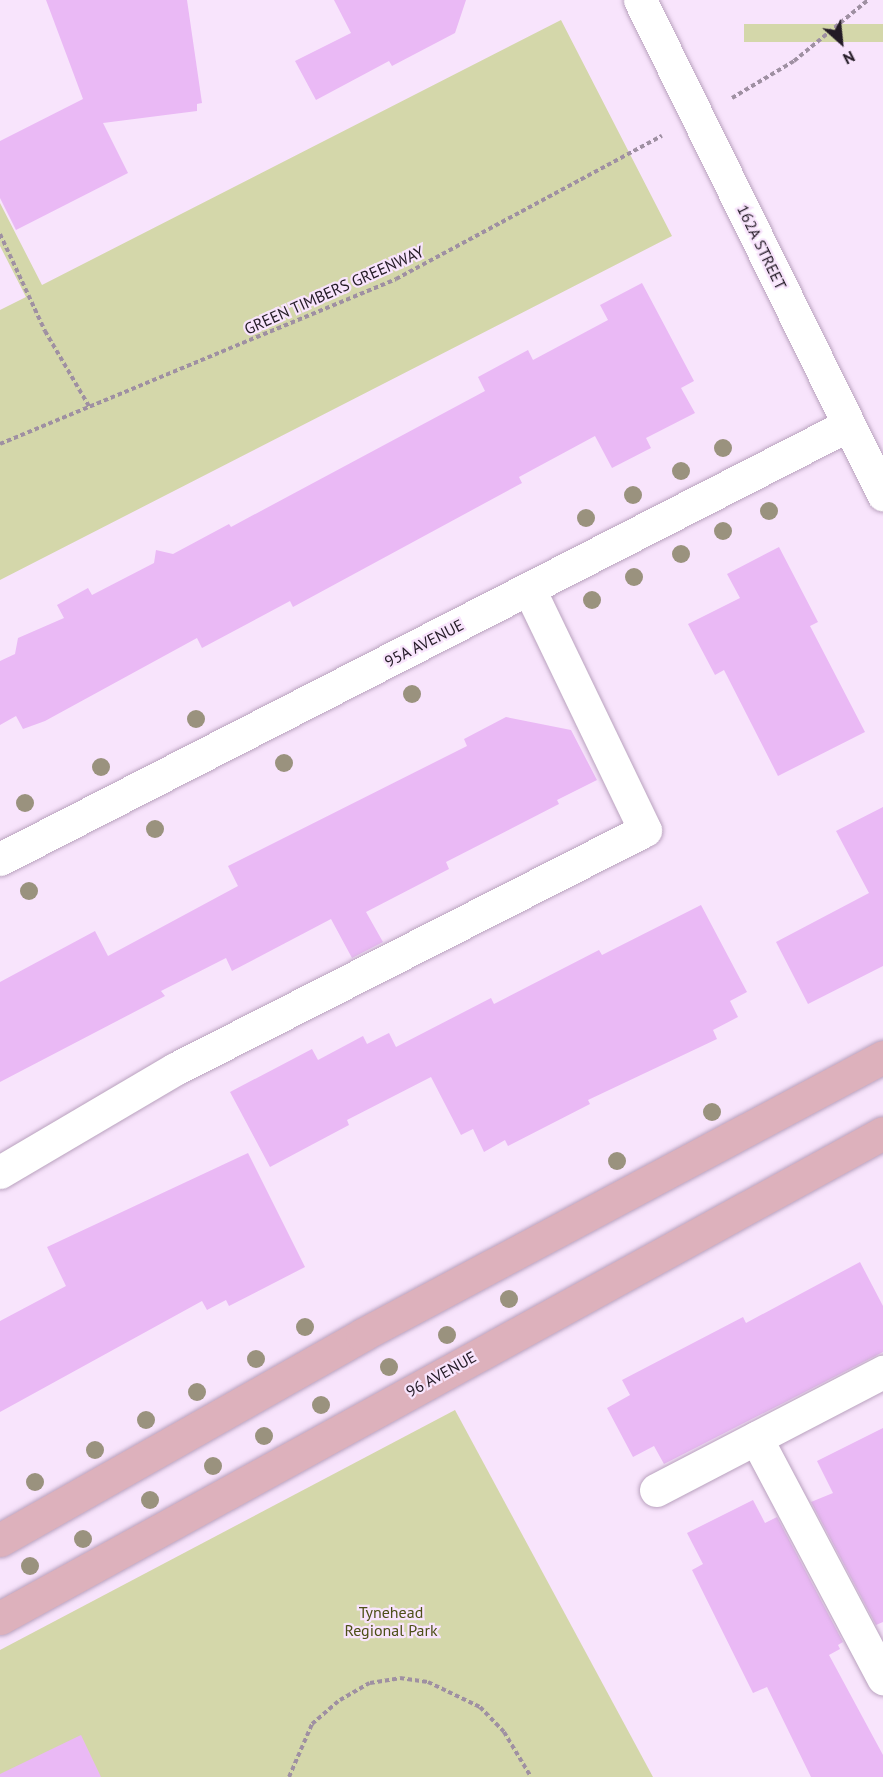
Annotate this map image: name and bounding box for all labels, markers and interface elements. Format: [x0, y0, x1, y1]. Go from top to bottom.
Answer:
north arrow [811, 12, 871, 72]
text: N [840, 47, 858, 69]
street label: 162A STREET [733, 201, 791, 293]
street label: GREEN TIMBERS GREENWAY [241, 242, 427, 338]
street label: 95A AVENUE [381, 615, 467, 671]
street label: 96 AVENUE [402, 1347, 480, 1401]
park label: Tynehead Regional Park [344, 1602, 438, 1640]

